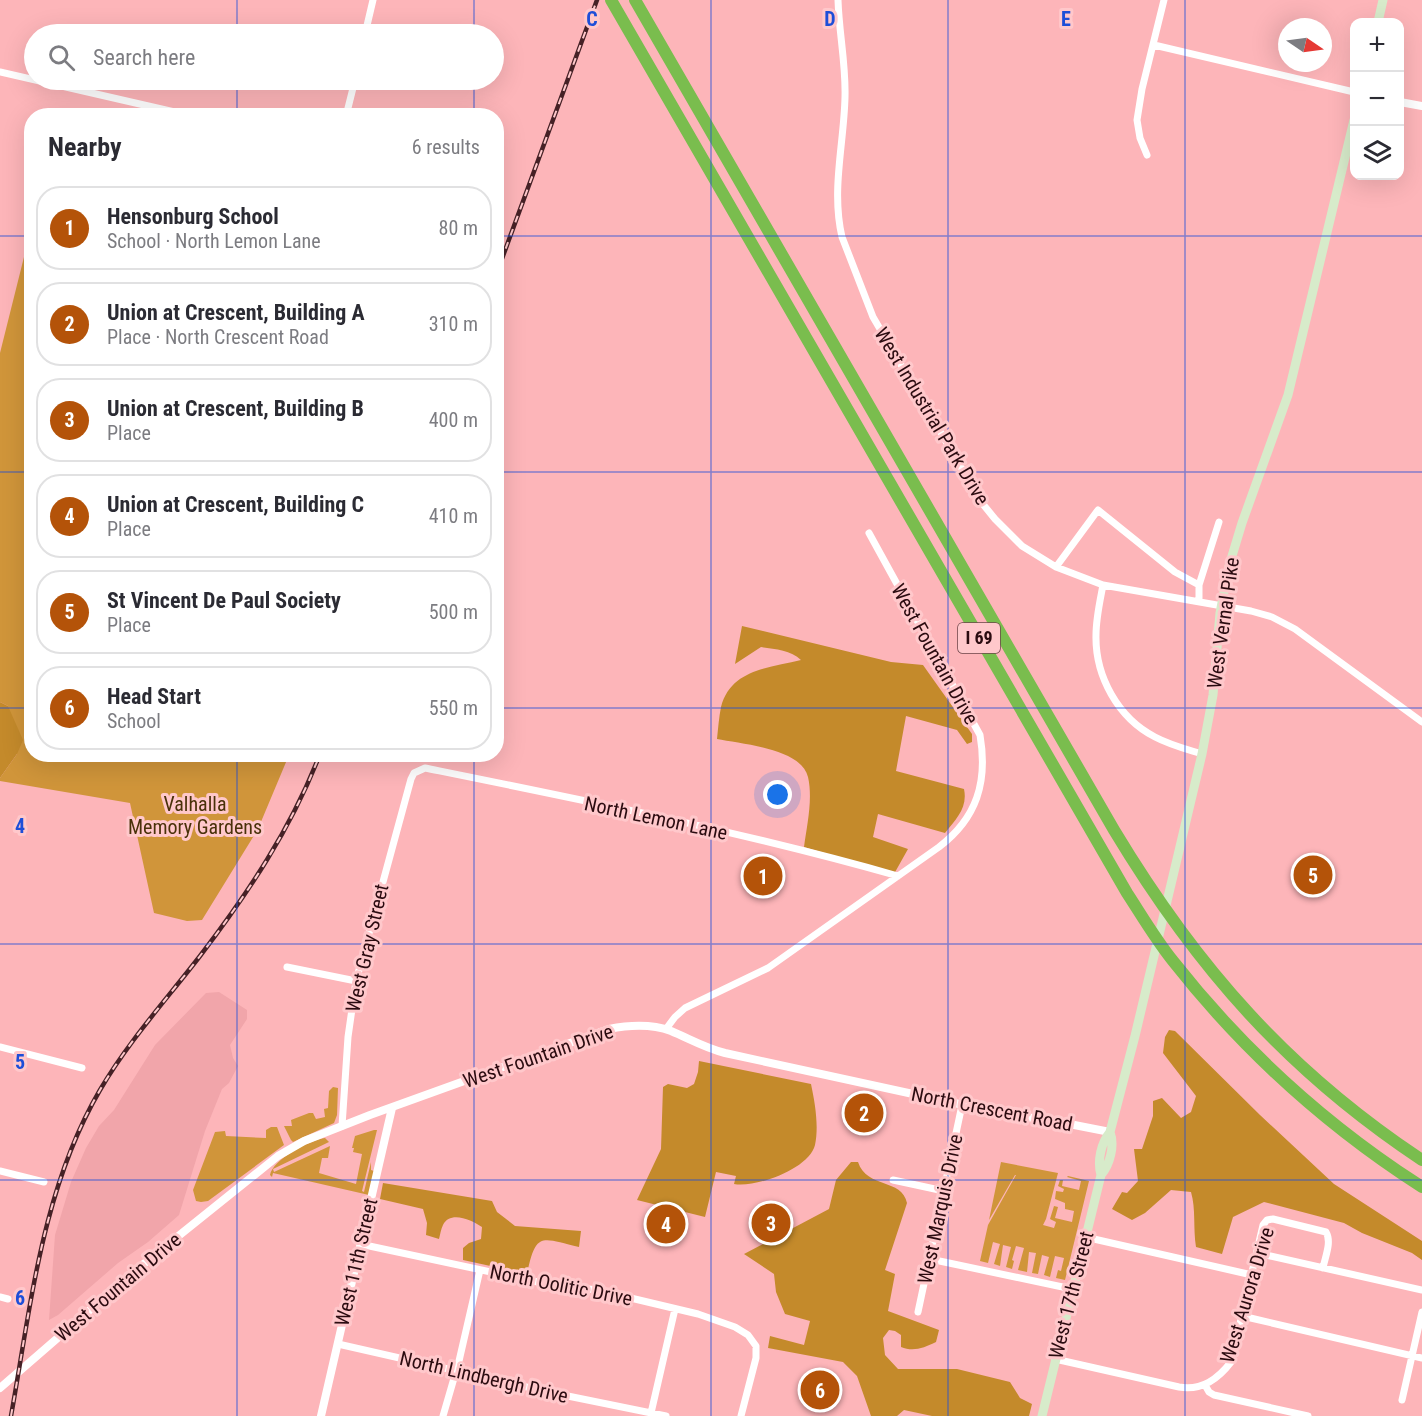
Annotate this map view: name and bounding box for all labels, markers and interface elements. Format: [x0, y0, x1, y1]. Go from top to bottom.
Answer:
text: C [586, 7, 598, 31]
text: D [824, 7, 836, 31]
text: E [1061, 7, 1071, 31]
north arrow [1278, 18, 1332, 72]
map controls [1350, 18, 1404, 180]
button: + [1350, 18, 1404, 72]
search box [24, 24, 504, 90]
icon: search [45, 41, 78, 74]
text: Search here [93, 45, 195, 70]
button: − [1350, 72, 1404, 126]
button: layers [1350, 126, 1404, 180]
text: Nearby [48, 132, 122, 162]
text: 6 results [412, 135, 480, 159]
text: Hensonburg School [107, 204, 279, 229]
text: 1 [64, 216, 75, 240]
text: 80 m [439, 216, 478, 240]
text: School · North Lemon Lane [107, 229, 321, 253]
text: Union at Crescent, Building A [107, 300, 365, 325]
text: 2 [64, 312, 75, 336]
text: 310 m [429, 312, 478, 336]
street label: West Industrial Park Drive [869, 323, 995, 509]
text: Place · North Crescent Road [107, 325, 329, 349]
text: Union at Crescent, Building B [107, 396, 364, 421]
text: 3 [64, 408, 75, 432]
text: 400 m [429, 408, 478, 432]
text: Place [107, 421, 151, 445]
text: Union at Crescent, Building C [107, 492, 364, 517]
text: 4 [64, 504, 75, 528]
text: 410 m [429, 504, 478, 528]
text: Place [107, 517, 151, 541]
street label: West Vernal Pike [1202, 556, 1244, 690]
street label: West Fountain Drive [886, 580, 984, 728]
text: St Vincent De Paul Society [107, 588, 341, 613]
text: 5 [64, 600, 75, 624]
text: 500 m [429, 600, 478, 624]
text: Place [107, 613, 151, 637]
road number: I 69 [958, 623, 1000, 653]
text: Head Start [107, 684, 201, 709]
text: 6 [64, 696, 75, 720]
text: 550 m [429, 696, 478, 720]
text: School [107, 709, 161, 733]
your location [763, 780, 792, 809]
street label: North Lemon Lane [582, 791, 730, 845]
park label: Valhalla Memory Gardens [128, 792, 262, 839]
text: 4 [15, 814, 25, 838]
pin: 5 [1294, 852, 1332, 898]
pin: 1 [744, 854, 783, 898]
street label: West Gray Street [341, 882, 393, 1014]
street label: West Fountain Drive [460, 1019, 616, 1093]
text: 5 [15, 1050, 25, 1074]
street label: North Crescent Road [909, 1082, 1075, 1136]
pin: 2 [844, 1090, 884, 1136]
street label: West Marquis Drive [912, 1132, 968, 1286]
street label: West 11th Street [330, 1196, 382, 1328]
pin: 3 [752, 1200, 790, 1246]
pin: 4 [646, 1202, 686, 1246]
street label: West Aurora Drive [1215, 1224, 1279, 1366]
street label: West Fountain Drive [50, 1227, 186, 1347]
street label: West 17th Street [1044, 1229, 1098, 1361]
street label: North Oolitic Drive [488, 1259, 634, 1311]
text: 6 [15, 1286, 25, 1310]
street label: North Lindbergh Drive [397, 1346, 571, 1408]
pin: 6 [800, 1368, 840, 1412]

